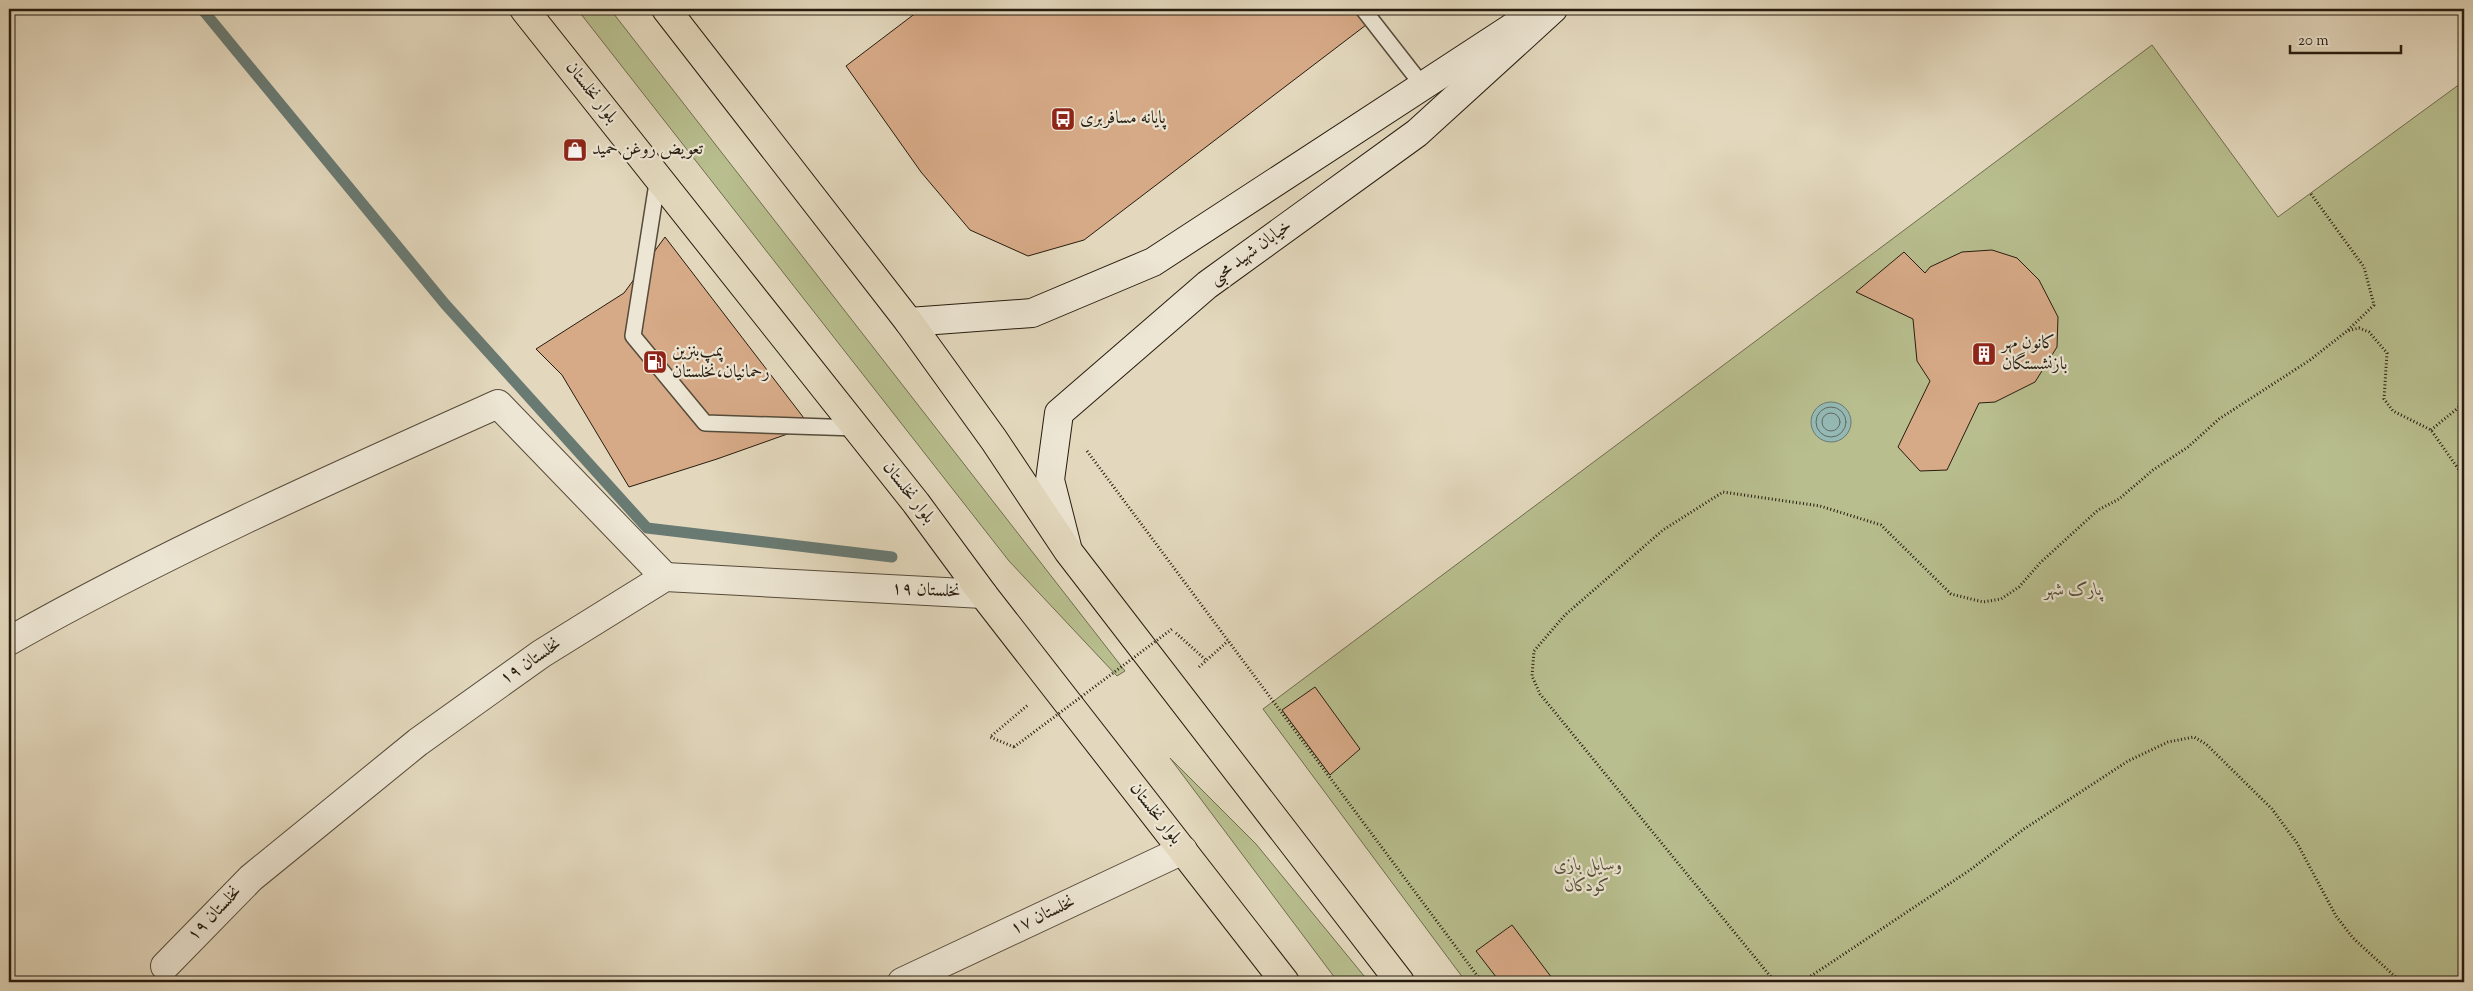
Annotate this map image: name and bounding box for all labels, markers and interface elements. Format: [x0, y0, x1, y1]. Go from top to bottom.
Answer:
scale bar [2290, 22, 2402, 54]
text: 20 m [2298, 31, 2329, 52]
street label: بلوار نخلستان [558, 56, 624, 130]
bus stop icon: پایانه مسافربری [1050, 106, 1076, 132]
place label: پایانه مسافربری [1080, 106, 1167, 132]
shop icon: تعویض روغن حمید [562, 137, 588, 163]
place label: تعویض روغن حمید [592, 137, 703, 163]
street label: خیابان شهید محبی [1204, 214, 1298, 292]
place label: کانون مهر بازنشستگان [2000, 331, 2067, 378]
place label: پمپ‌بنزین رحمانیان،نخلستان [672, 339, 770, 386]
building icon: کانون مهر بازنشستگان [1971, 341, 1997, 367]
fuel station icon: پمپ‌بنزین رحمانیان،نخلستان [642, 349, 668, 375]
street label: بلوار نخلستان [875, 456, 941, 530]
street label: نخلستان ۱۹ [891, 576, 961, 606]
park label: پارک شهر [2043, 578, 2104, 604]
street label: نخلستان ۱۹ [495, 632, 567, 692]
street label: بلوار نخلستان [1122, 777, 1188, 851]
park label: وسایل بازی کودکان [1554, 853, 1622, 900]
street label: نخلستان ۱۹ [182, 880, 248, 948]
street label: نخلستان ۱۷ [1006, 890, 1080, 942]

